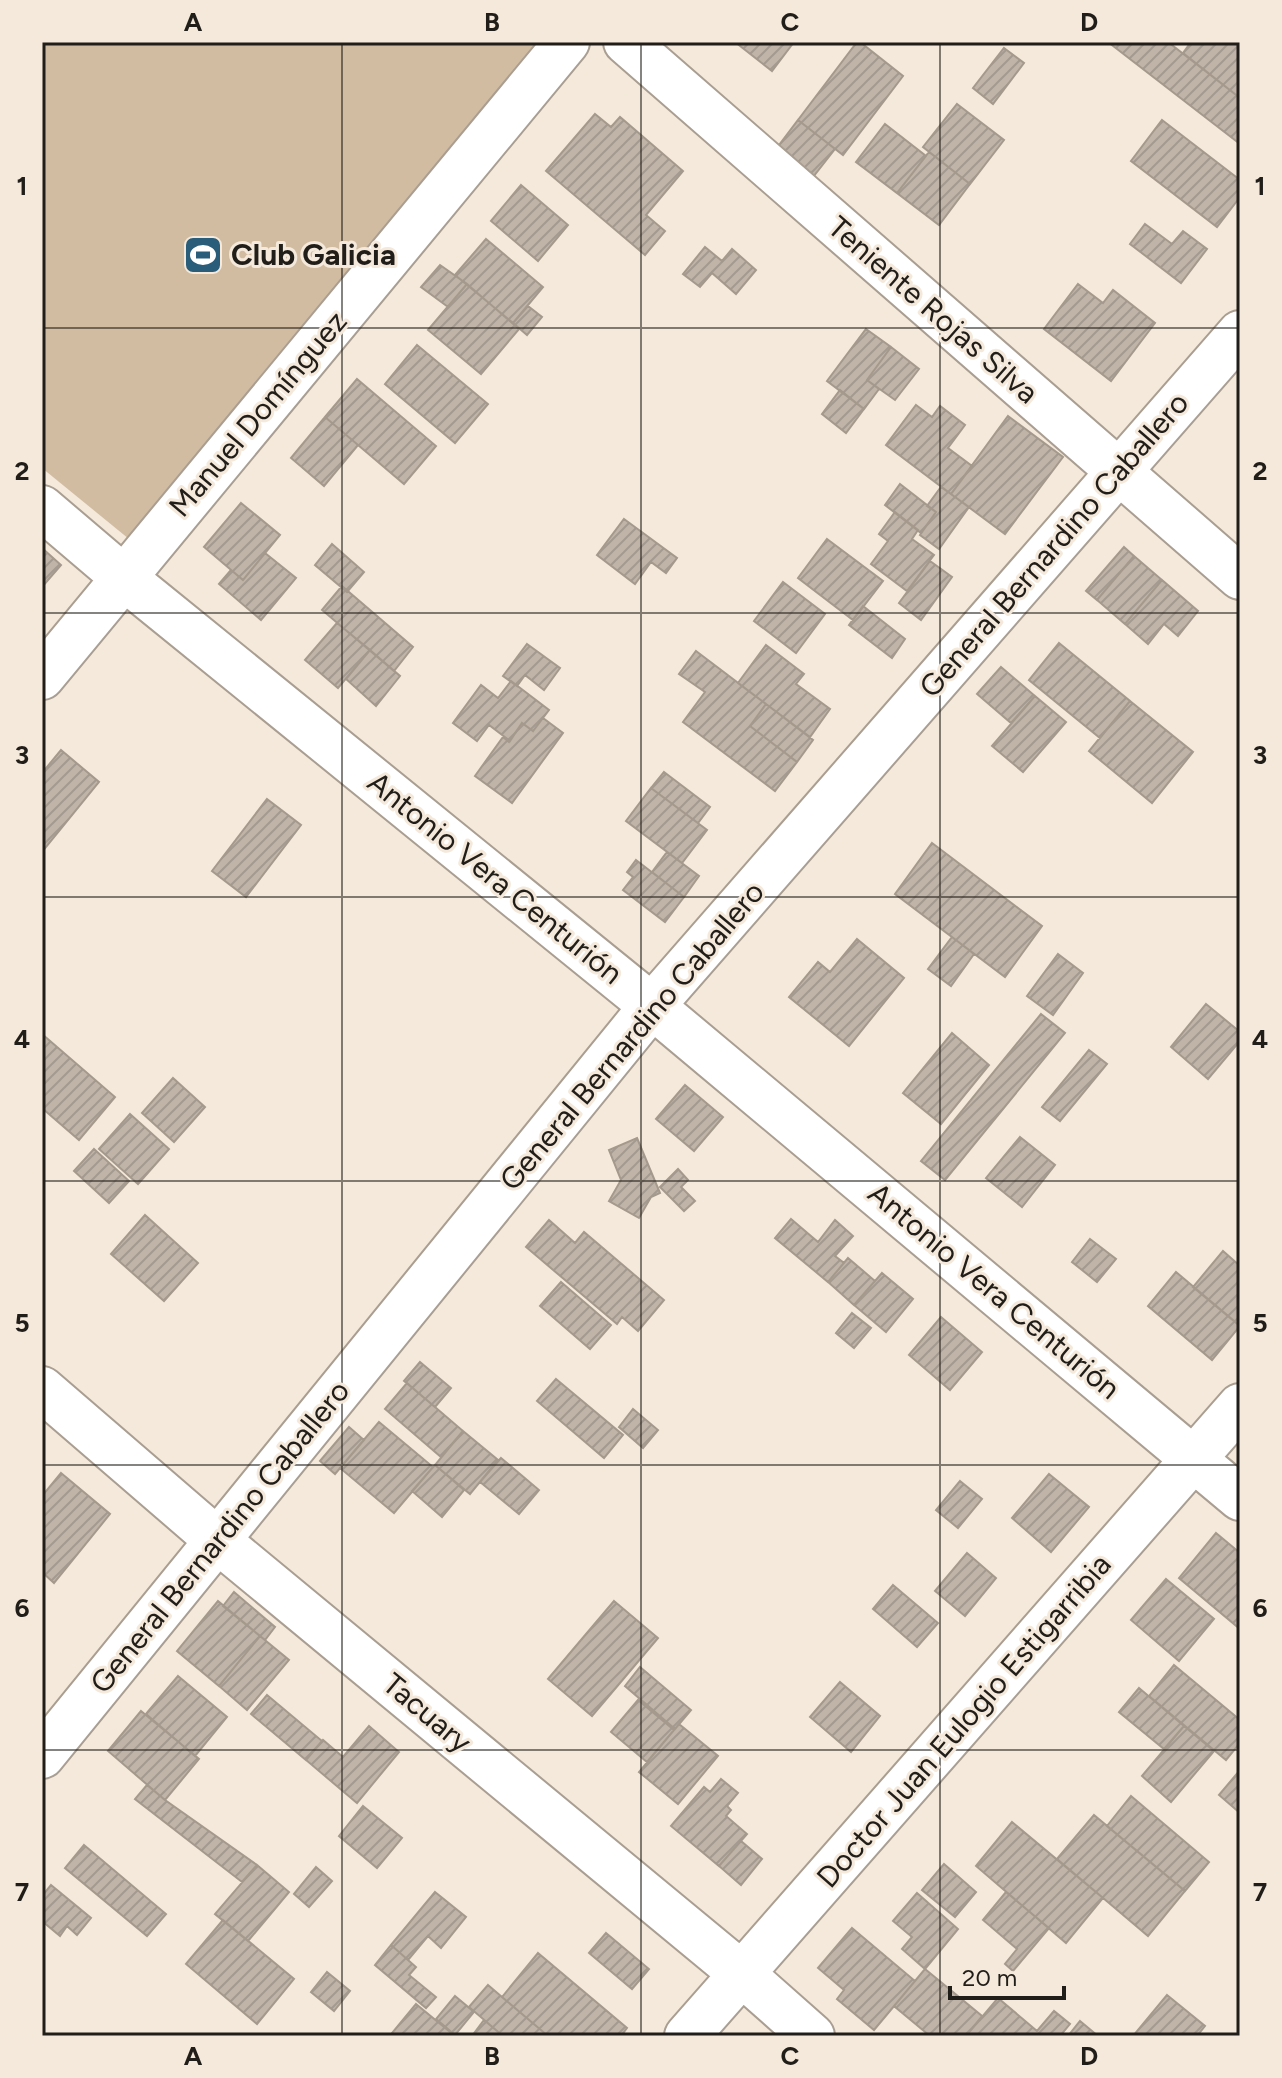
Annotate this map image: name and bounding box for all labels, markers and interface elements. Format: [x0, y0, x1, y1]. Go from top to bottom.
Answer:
text: A [184, 6, 203, 38]
text: B [484, 6, 500, 38]
text: C [781, 6, 800, 38]
text: D [1080, 6, 1098, 38]
text: 1 [17, 170, 27, 202]
text: 1 [1255, 170, 1265, 202]
street label: Teniente Rojas Silva [821, 208, 1046, 411]
sports icon: Club Galicia [182, 234, 224, 276]
place label: Club Galicia [231, 236, 396, 273]
street label: Manuel Domínguez [161, 303, 354, 524]
street label: General Bernardino Caballero [911, 385, 1196, 705]
text: 2 [14, 455, 30, 487]
text: 2 [1252, 455, 1268, 487]
text: 3 [15, 739, 29, 771]
text: 3 [1253, 739, 1267, 771]
street label: Antonio Vera Centurión [360, 763, 630, 992]
street label: General Bernardino Caballero [492, 874, 772, 1198]
text: 4 [14, 1023, 30, 1055]
text: 4 [1252, 1023, 1268, 1055]
street label: Antonio Vera Centurión [861, 1175, 1128, 1407]
text: 5 [14, 1307, 30, 1339]
text: 5 [1252, 1307, 1268, 1339]
street label: General Bernardino Caballero [82, 1373, 357, 1701]
street label: Doctor Juan Eulogio Estigarribia [809, 1546, 1119, 1895]
text: 6 [14, 1592, 30, 1624]
text: 6 [1252, 1592, 1268, 1624]
street label: Tacuary [376, 1665, 479, 1760]
text: 7 [15, 1876, 29, 1908]
text: 7 [1253, 1876, 1267, 1908]
scale bar [950, 1950, 1064, 2000]
text: 20 m [962, 1963, 1017, 1992]
text: A [184, 2040, 203, 2072]
text: B [484, 2040, 500, 2072]
text: C [781, 2040, 800, 2072]
text: D [1080, 2040, 1098, 2072]

